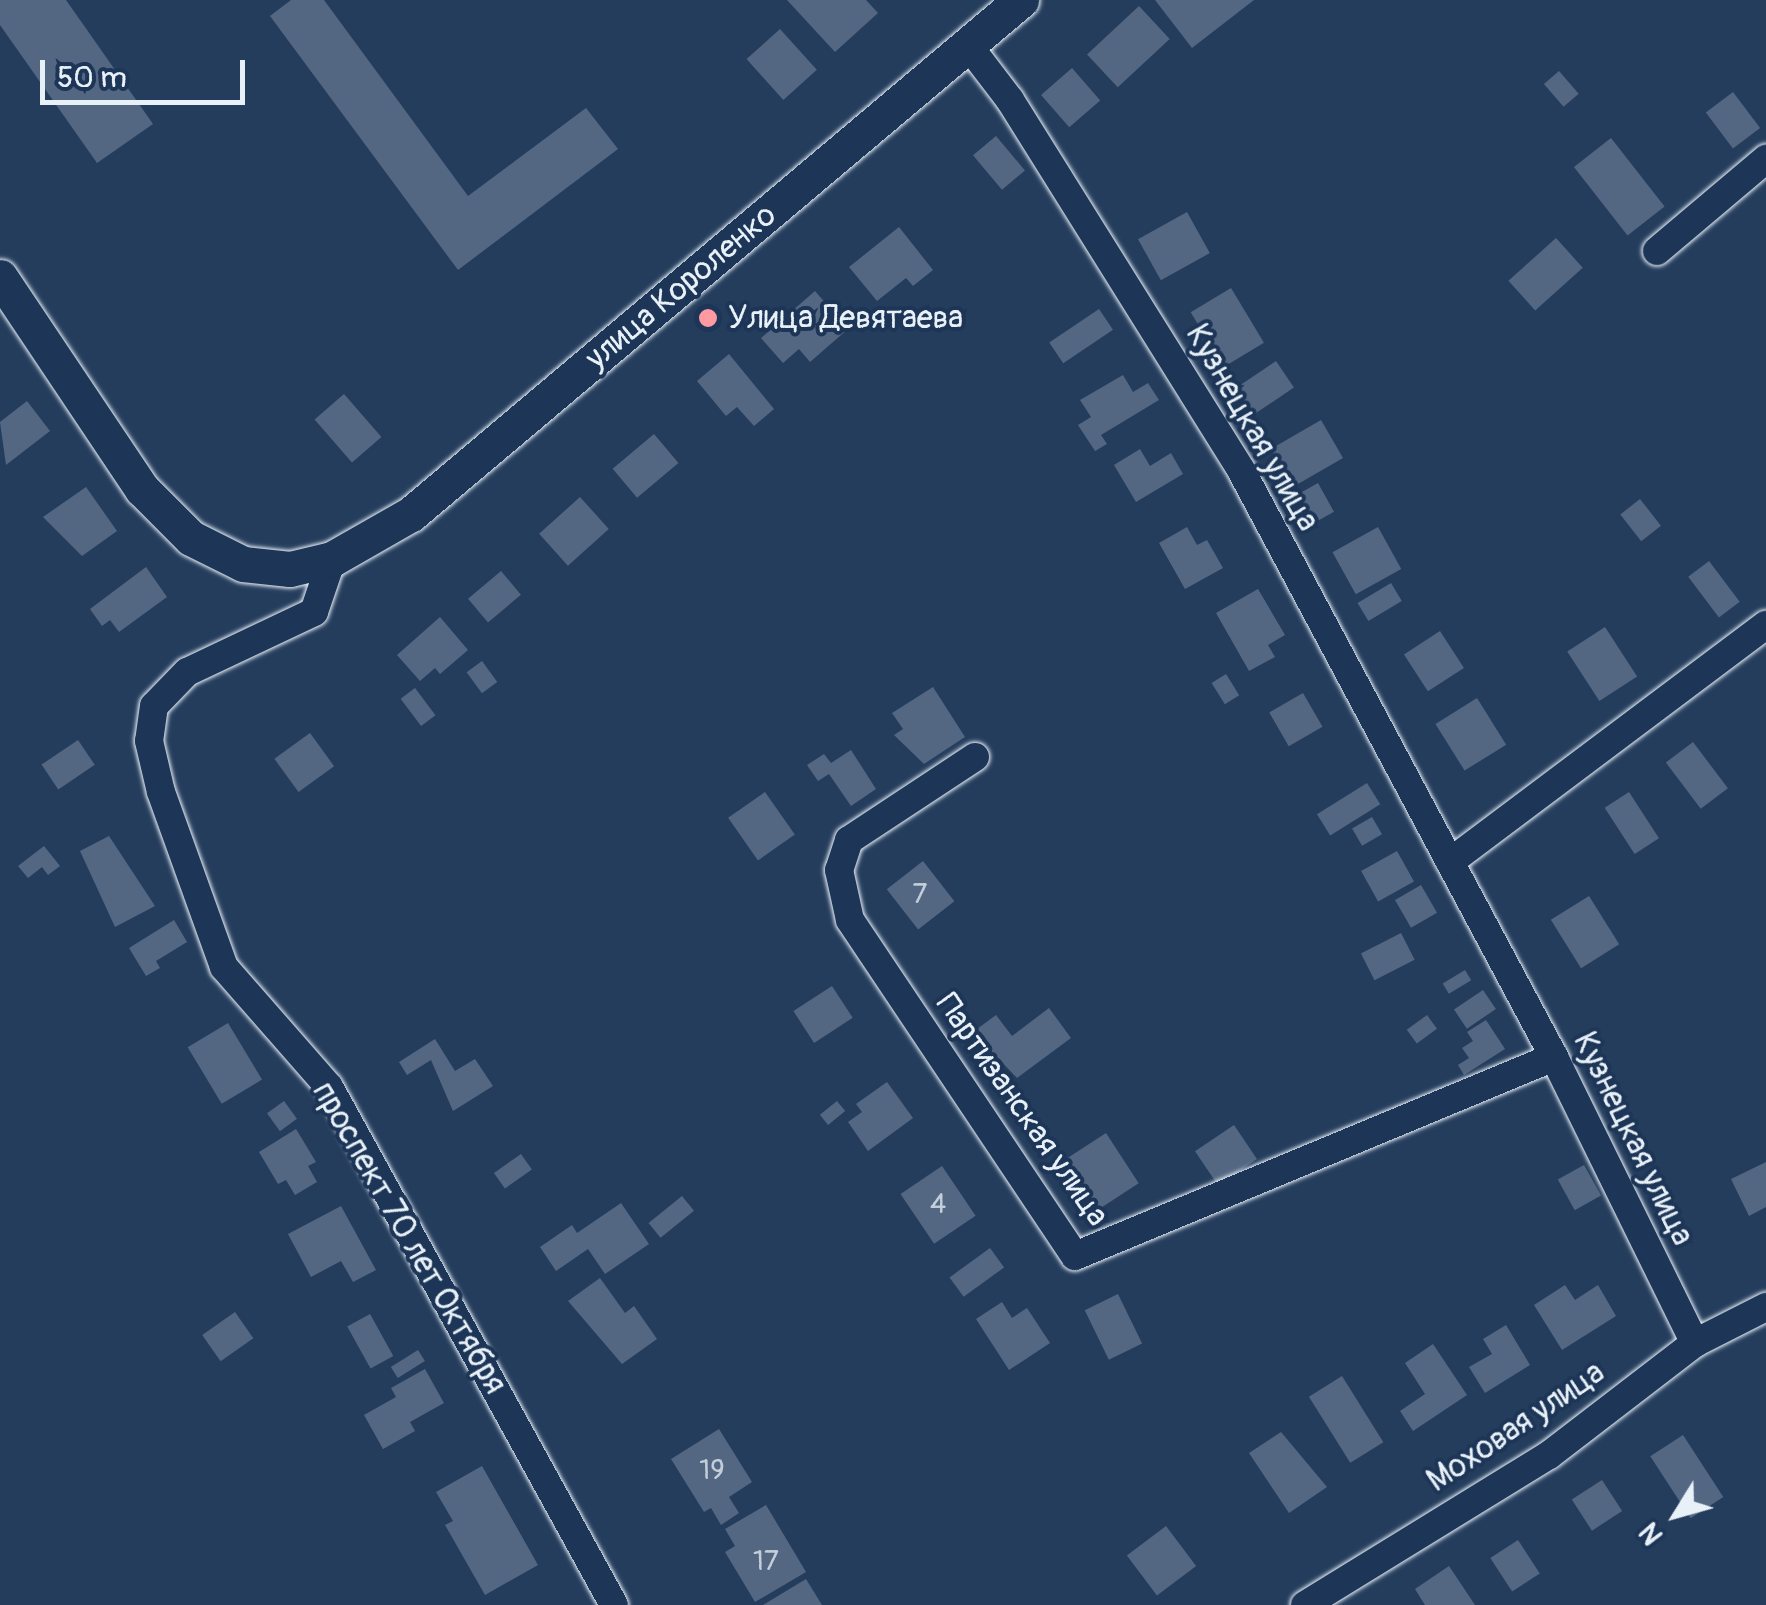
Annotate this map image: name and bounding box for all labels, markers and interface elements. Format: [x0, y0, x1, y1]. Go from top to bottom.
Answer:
scale bar [45, 40, 250, 102]
text: 50 m [57, 59, 127, 96]
street label: улица Короленко [578, 196, 784, 378]
place label: Улица Девятаева [728, 299, 963, 337]
marker: Улица Девятаева [697, 307, 719, 329]
street label: Кузнецкая улица [1177, 318, 1327, 538]
house number: 7 [913, 878, 927, 912]
street label: Партизанская улица [927, 986, 1117, 1234]
street label: Кузнецкая улица [1565, 1026, 1701, 1252]
street label: проспект 70 лет Октября [304, 1075, 514, 1401]
house number: 4 [930, 1188, 946, 1222]
street label: Моховая улица [1420, 1354, 1612, 1500]
house number: 19 [699, 1454, 725, 1488]
north arrow [1626, 1465, 1726, 1565]
text: N [1632, 1515, 1671, 1551]
house number: 17 [753, 1545, 779, 1579]

